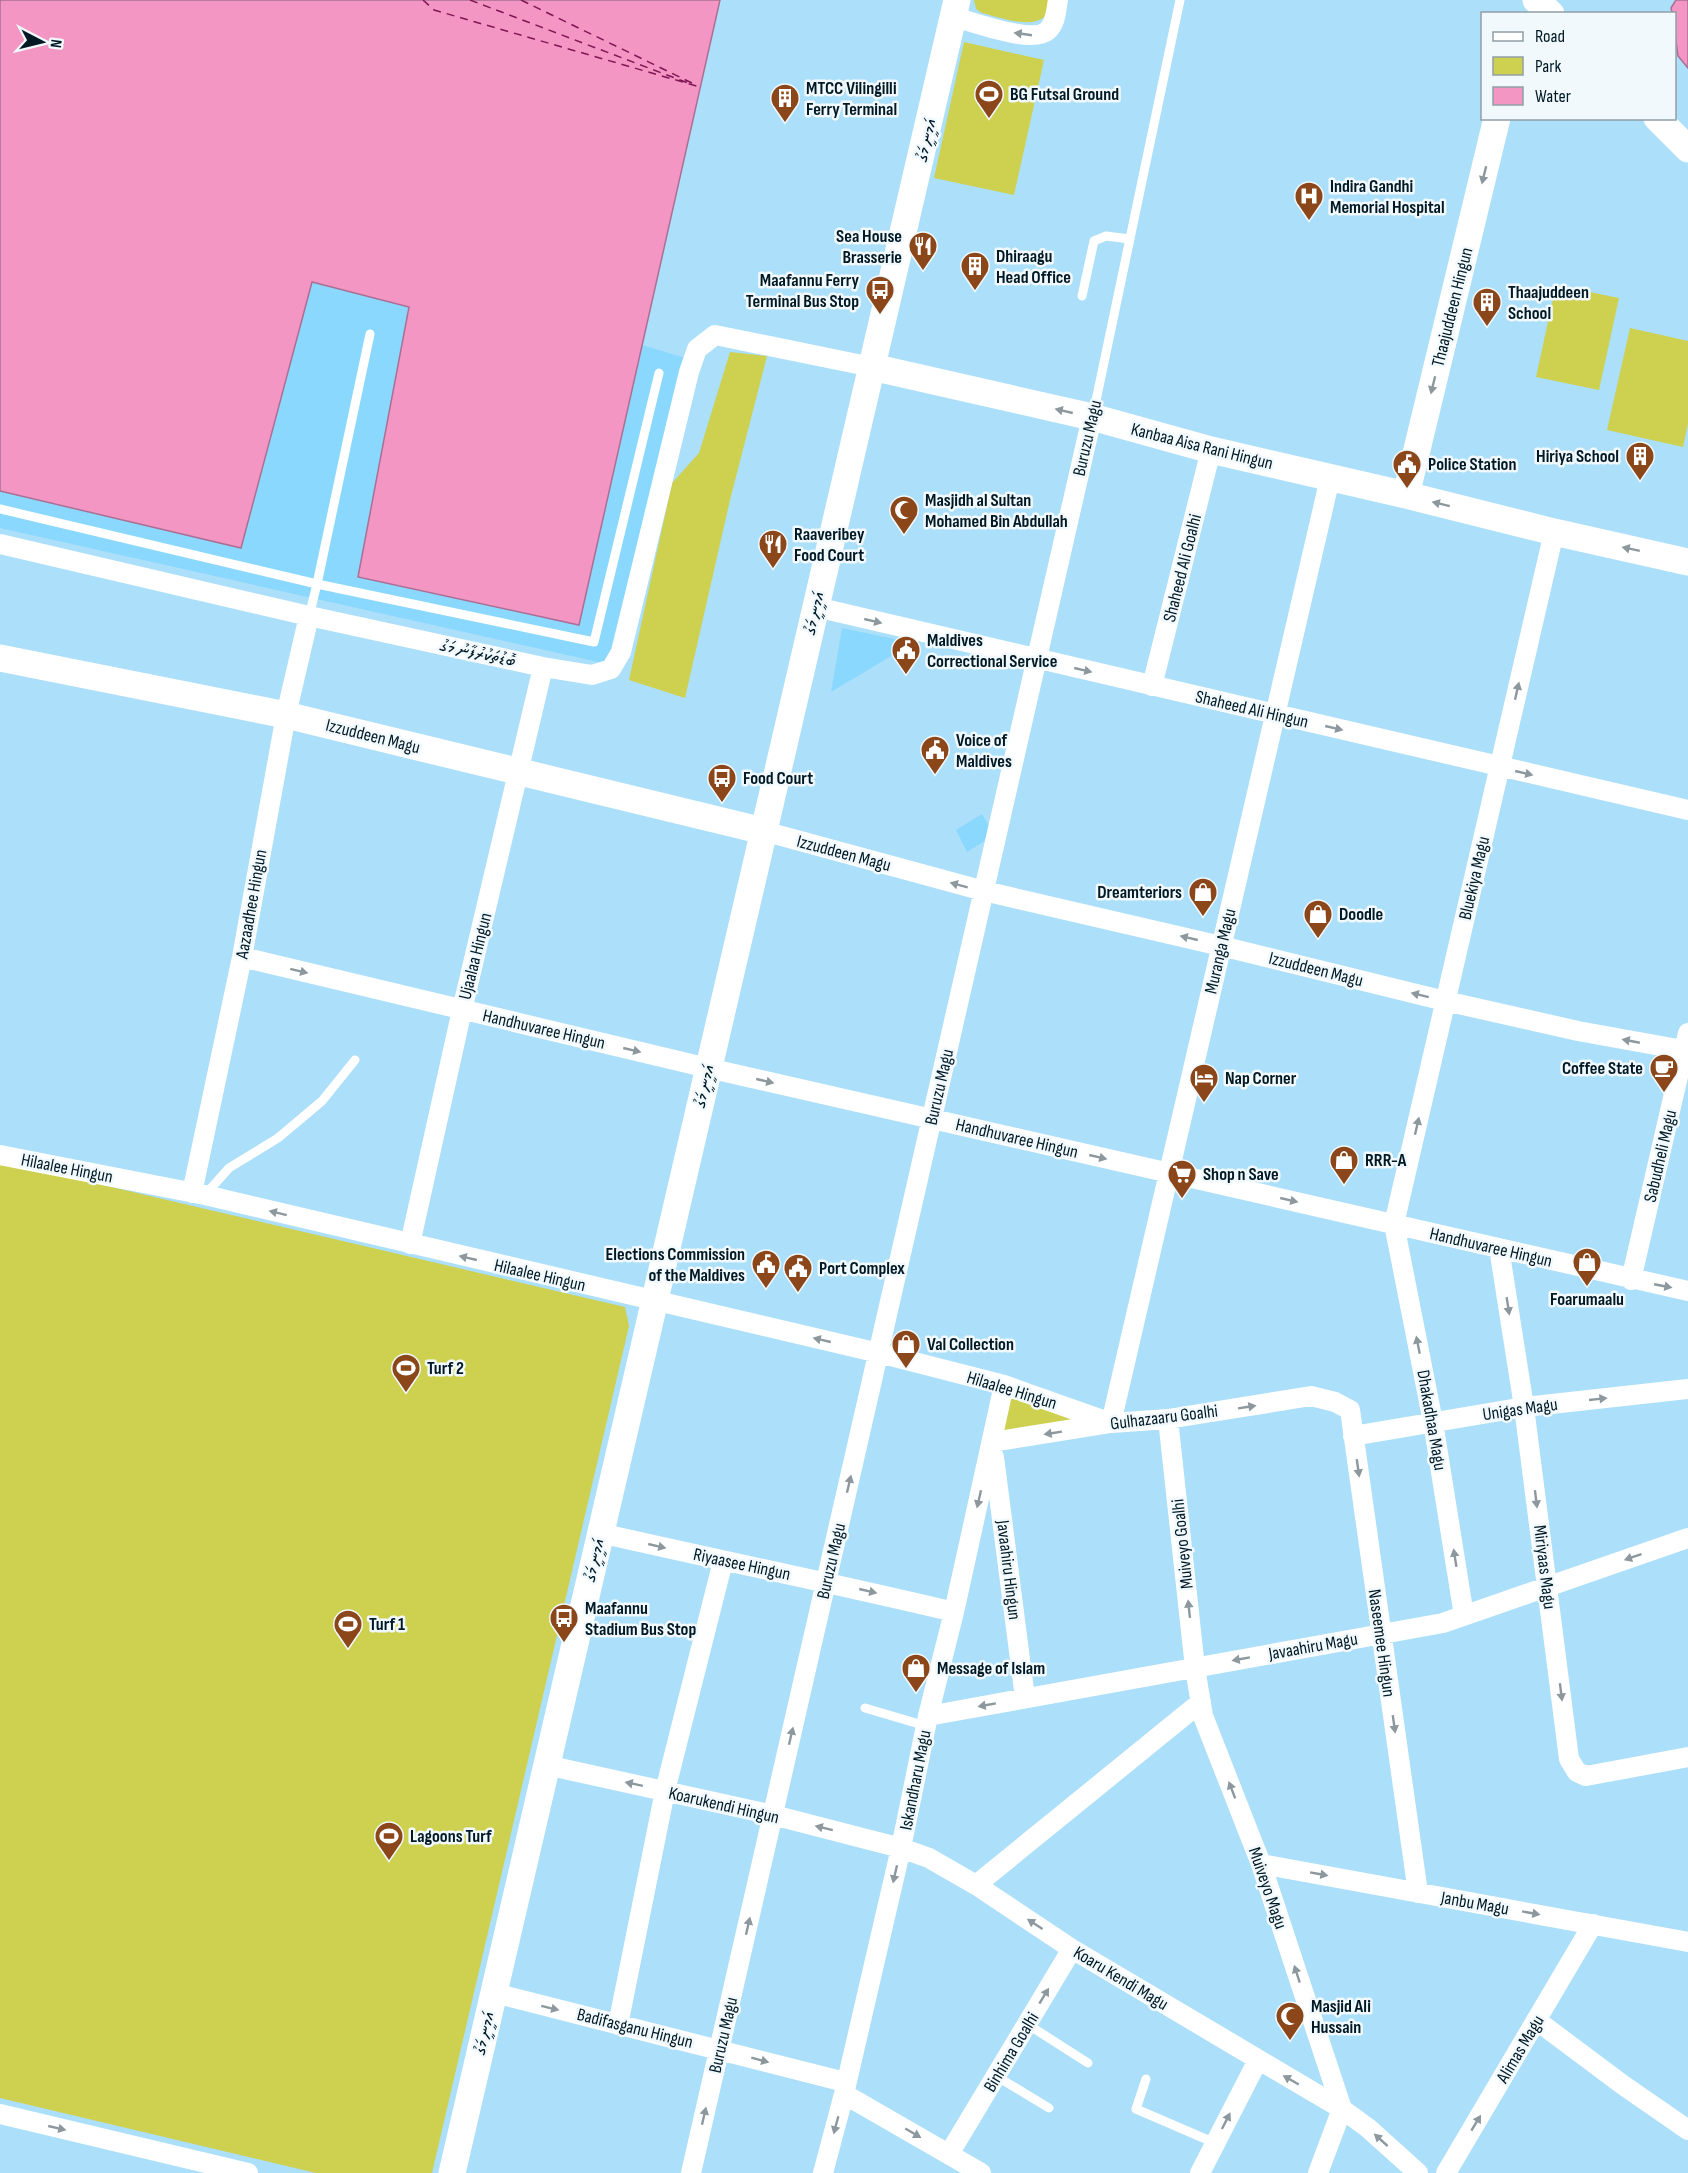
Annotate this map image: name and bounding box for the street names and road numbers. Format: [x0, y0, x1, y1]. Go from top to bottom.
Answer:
street label: އަމީނީ މަގު [911, 116, 943, 165]
street label: Thaajuddeen Hingun [1428, 245, 1477, 369]
street label: Buruzu Magu [1069, 398, 1106, 478]
street label: Kanbaa Aisa Rani Hingun [1129, 419, 1275, 474]
street label: Shaheed Ali Goalhi [1159, 512, 1206, 624]
street label: އަމީނީ މަގު [799, 589, 831, 638]
street label: ބޮޑުތަކުރުފާނު މަގު [437, 635, 518, 672]
street label: Shaheed Ali Hingun [1193, 686, 1310, 733]
street label: Izzuddeen Magu [324, 715, 422, 758]
street label: Izzuddeen Magu [795, 831, 893, 876]
street label: Bluekiya Magu [1455, 834, 1494, 922]
street label: Aazaadhee Hingun [231, 848, 271, 961]
street label: Muranga Magu [1200, 906, 1240, 996]
street label: Ujaalaa Hingun [455, 911, 496, 1002]
street label: Izzuddeen Magu [1267, 948, 1365, 991]
street label: Handhuvaree Hingun [481, 1005, 607, 1054]
street label: Buruzu Magu [921, 1047, 958, 1127]
street label: އަމީނީ މަގު [689, 1062, 721, 1111]
street label: Sabudheli Magu [1640, 1108, 1681, 1204]
street label: Handhuvaree Hingun [954, 1114, 1080, 1163]
street label: Hilaalee Hingun [19, 1149, 115, 1188]
street label: Handhuvaree Hingun [1428, 1223, 1554, 1272]
street label: Hilaalee Hingun [492, 1255, 588, 1296]
street label: Hilaalee Hingun [964, 1367, 1059, 1414]
street label: Dhakadhaa Magu [1412, 1368, 1451, 1472]
street label: Unigas Magu [1481, 1394, 1559, 1425]
street label: Gulhazaaru Goalhi [1109, 1400, 1219, 1435]
street label: Muiveyo Goalhi [1167, 1498, 1198, 1590]
street label: Javaahiru Hingun [992, 1518, 1025, 1621]
street label: Buruzu Magu [813, 1521, 850, 1601]
street label: Miriyaas Magu [1529, 1524, 1560, 1610]
street label: އަމީނީ މަގު [579, 1536, 611, 1585]
street label: Riyaasee Hingun [691, 1544, 792, 1585]
street label: Naseemee Hingun [1364, 1588, 1399, 1698]
street label: Javaahiru Magu [1266, 1628, 1359, 1665]
street label: Iskandharu Magu [895, 1728, 935, 1832]
street label: Koarukendi Hingun [667, 1783, 781, 1828]
street label: Muiveyo Magu [1244, 1845, 1291, 1932]
street label: Janbu Magu [1438, 1887, 1510, 1920]
street label: Koaru Kendi Magu [1070, 1942, 1172, 2015]
street label: Buruzu Magu [705, 1995, 742, 2075]
street label: Badifasganu Hingun [575, 2004, 695, 2053]
street label: އަމީނީ މަގު [469, 2009, 501, 2058]
street label: Binhima Goalhi [979, 2009, 1043, 2096]
street label: Alimas Magu [1492, 2012, 1549, 2088]

